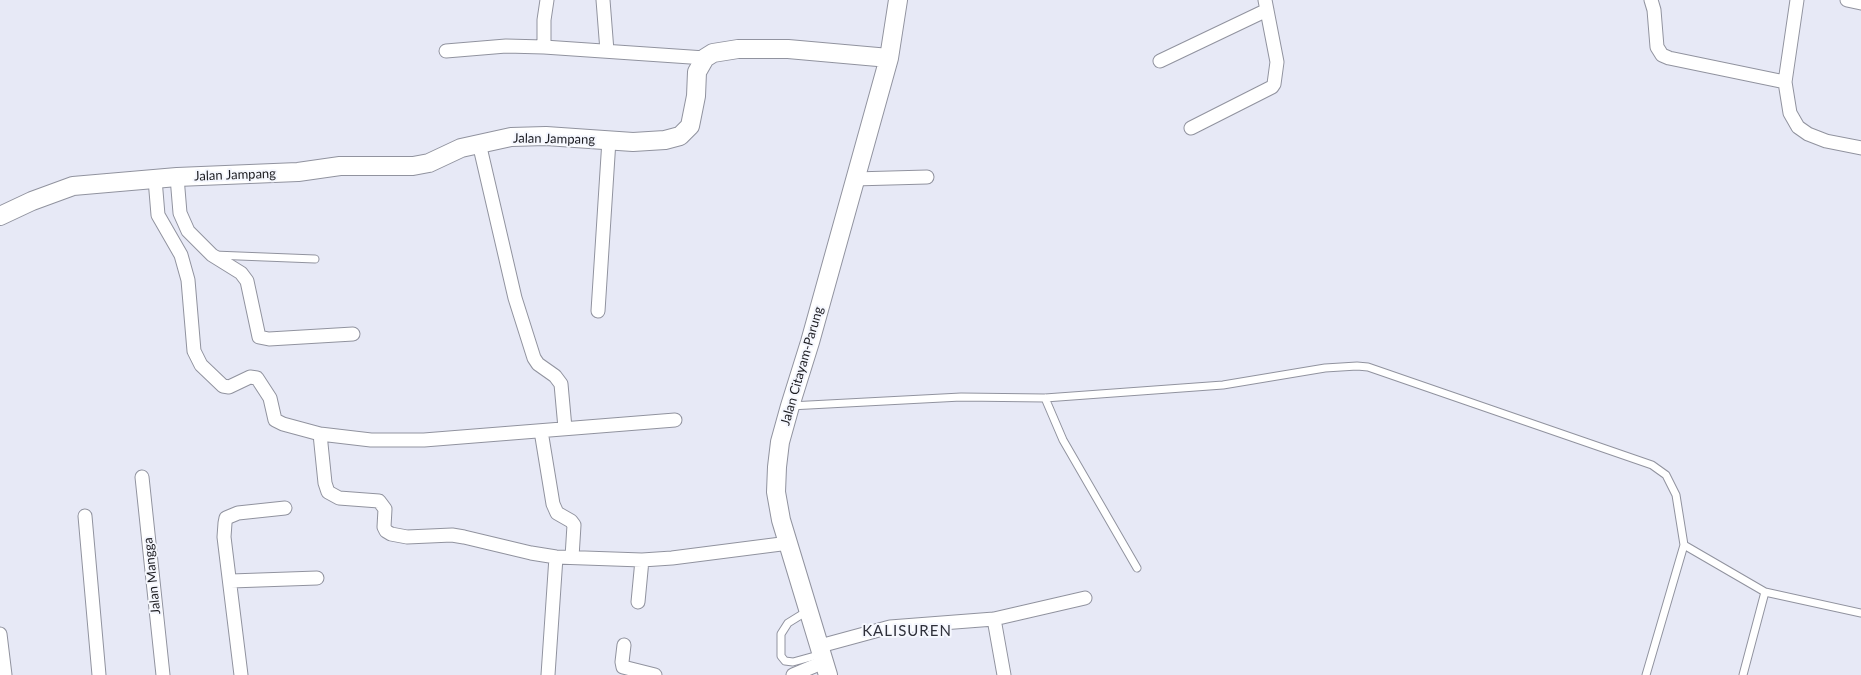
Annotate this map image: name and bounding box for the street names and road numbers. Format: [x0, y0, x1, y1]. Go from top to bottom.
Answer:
street label: Jalan Jampang [513, 130, 595, 148]
street label: Jalan Jampang [194, 166, 276, 184]
street label: Jalan Citayam-Parung [778, 305, 826, 427]
street label: Jalan Mangga [140, 537, 164, 615]

